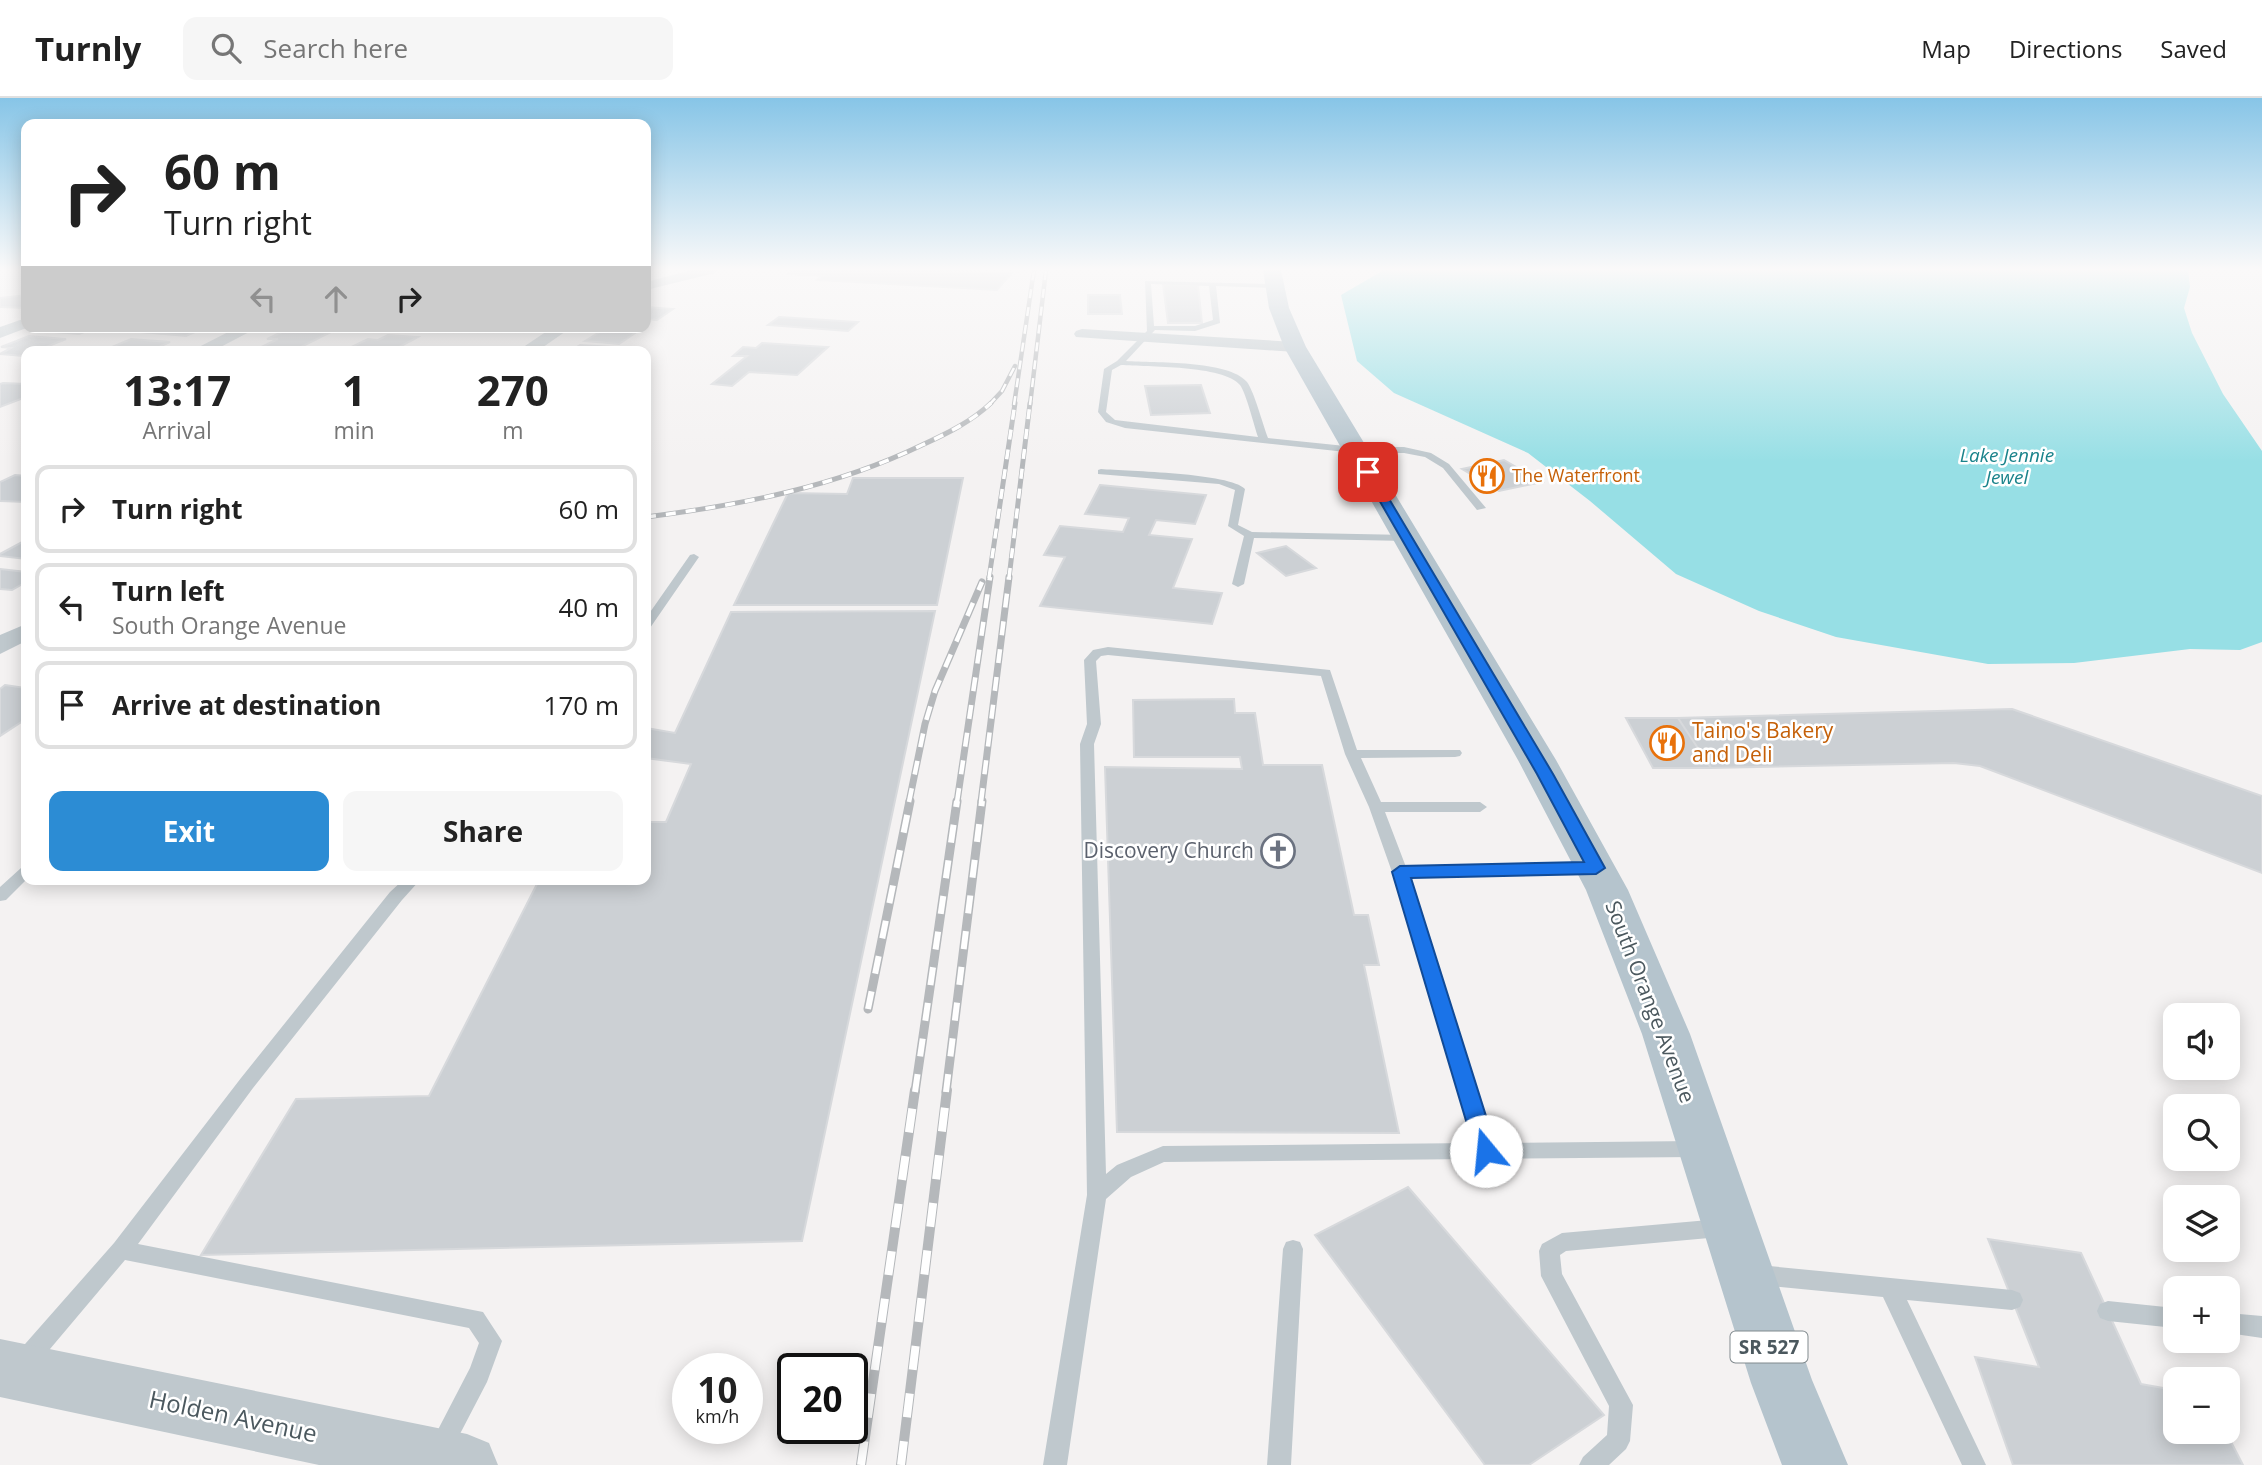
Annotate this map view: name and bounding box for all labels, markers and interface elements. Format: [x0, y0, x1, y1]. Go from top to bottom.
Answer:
search box [183, 17, 673, 80]
text: Turnly [35, 26, 141, 71]
icon: search [207, 29, 245, 67]
text: Search here [263, 30, 408, 66]
text: Map [1921, 32, 1971, 65]
text: Directions [2009, 32, 2122, 65]
text: Saved [2160, 32, 2227, 65]
text: 60 m [164, 138, 281, 204]
icon: right [49, 147, 140, 238]
text: Turn right [164, 201, 312, 244]
icon: left [244, 280, 282, 318]
icon: ahead [317, 280, 355, 318]
icon: right [390, 280, 428, 318]
text: 13:17 [123, 361, 231, 418]
text: 1 [342, 361, 366, 418]
text: 270 [477, 361, 549, 418]
text: Arrival [143, 414, 212, 446]
text: min [333, 414, 375, 446]
text: m [502, 414, 523, 446]
pin [1338, 442, 1398, 502]
water label: Lake Jennie Jewel [1960, 442, 2054, 490]
icon: arrive [1349, 453, 1387, 491]
restaurant icon: The Waterfront [1468, 457, 1506, 495]
place label: The Waterfront [1512, 463, 1640, 487]
icon: right [53, 490, 91, 528]
text: Turn right [112, 491, 243, 527]
text: 60 m [558, 491, 619, 527]
text: Turn left [112, 573, 224, 609]
icon: left [53, 588, 91, 626]
text: 40 m [558, 589, 619, 625]
text: South Orange Avenue [112, 609, 346, 641]
icon: arrive [53, 686, 91, 724]
text: Arrive at destination [112, 687, 381, 723]
text: 170 m [544, 687, 619, 723]
place label: Taino's Bakery and Deli [1692, 716, 1834, 768]
restaurant icon: Taino's Bakery and Deli [1648, 724, 1686, 762]
button: Exit [49, 791, 329, 871]
button: Share [343, 791, 623, 871]
church icon: Discovery Church [1259, 832, 1297, 870]
place label: Discovery Church [1083, 836, 1254, 864]
street label: South Orange Avenue [1600, 897, 1702, 1107]
map controls [2163, 1003, 2240, 1444]
button: sound [2163, 1003, 2240, 1080]
button: search [2163, 1094, 2240, 1171]
position arrow [1449, 1114, 1523, 1188]
button: layers [2163, 1185, 2240, 1262]
button: + [2163, 1276, 2240, 1353]
road number: SR 527 [1730, 1331, 1808, 1362]
speed limit sign: 20 [777, 1353, 868, 1444]
text: 10 [697, 1366, 738, 1413]
button: − [2163, 1367, 2240, 1444]
street label: Holden Avenue [146, 1382, 320, 1449]
text: km/h [696, 1404, 739, 1428]

